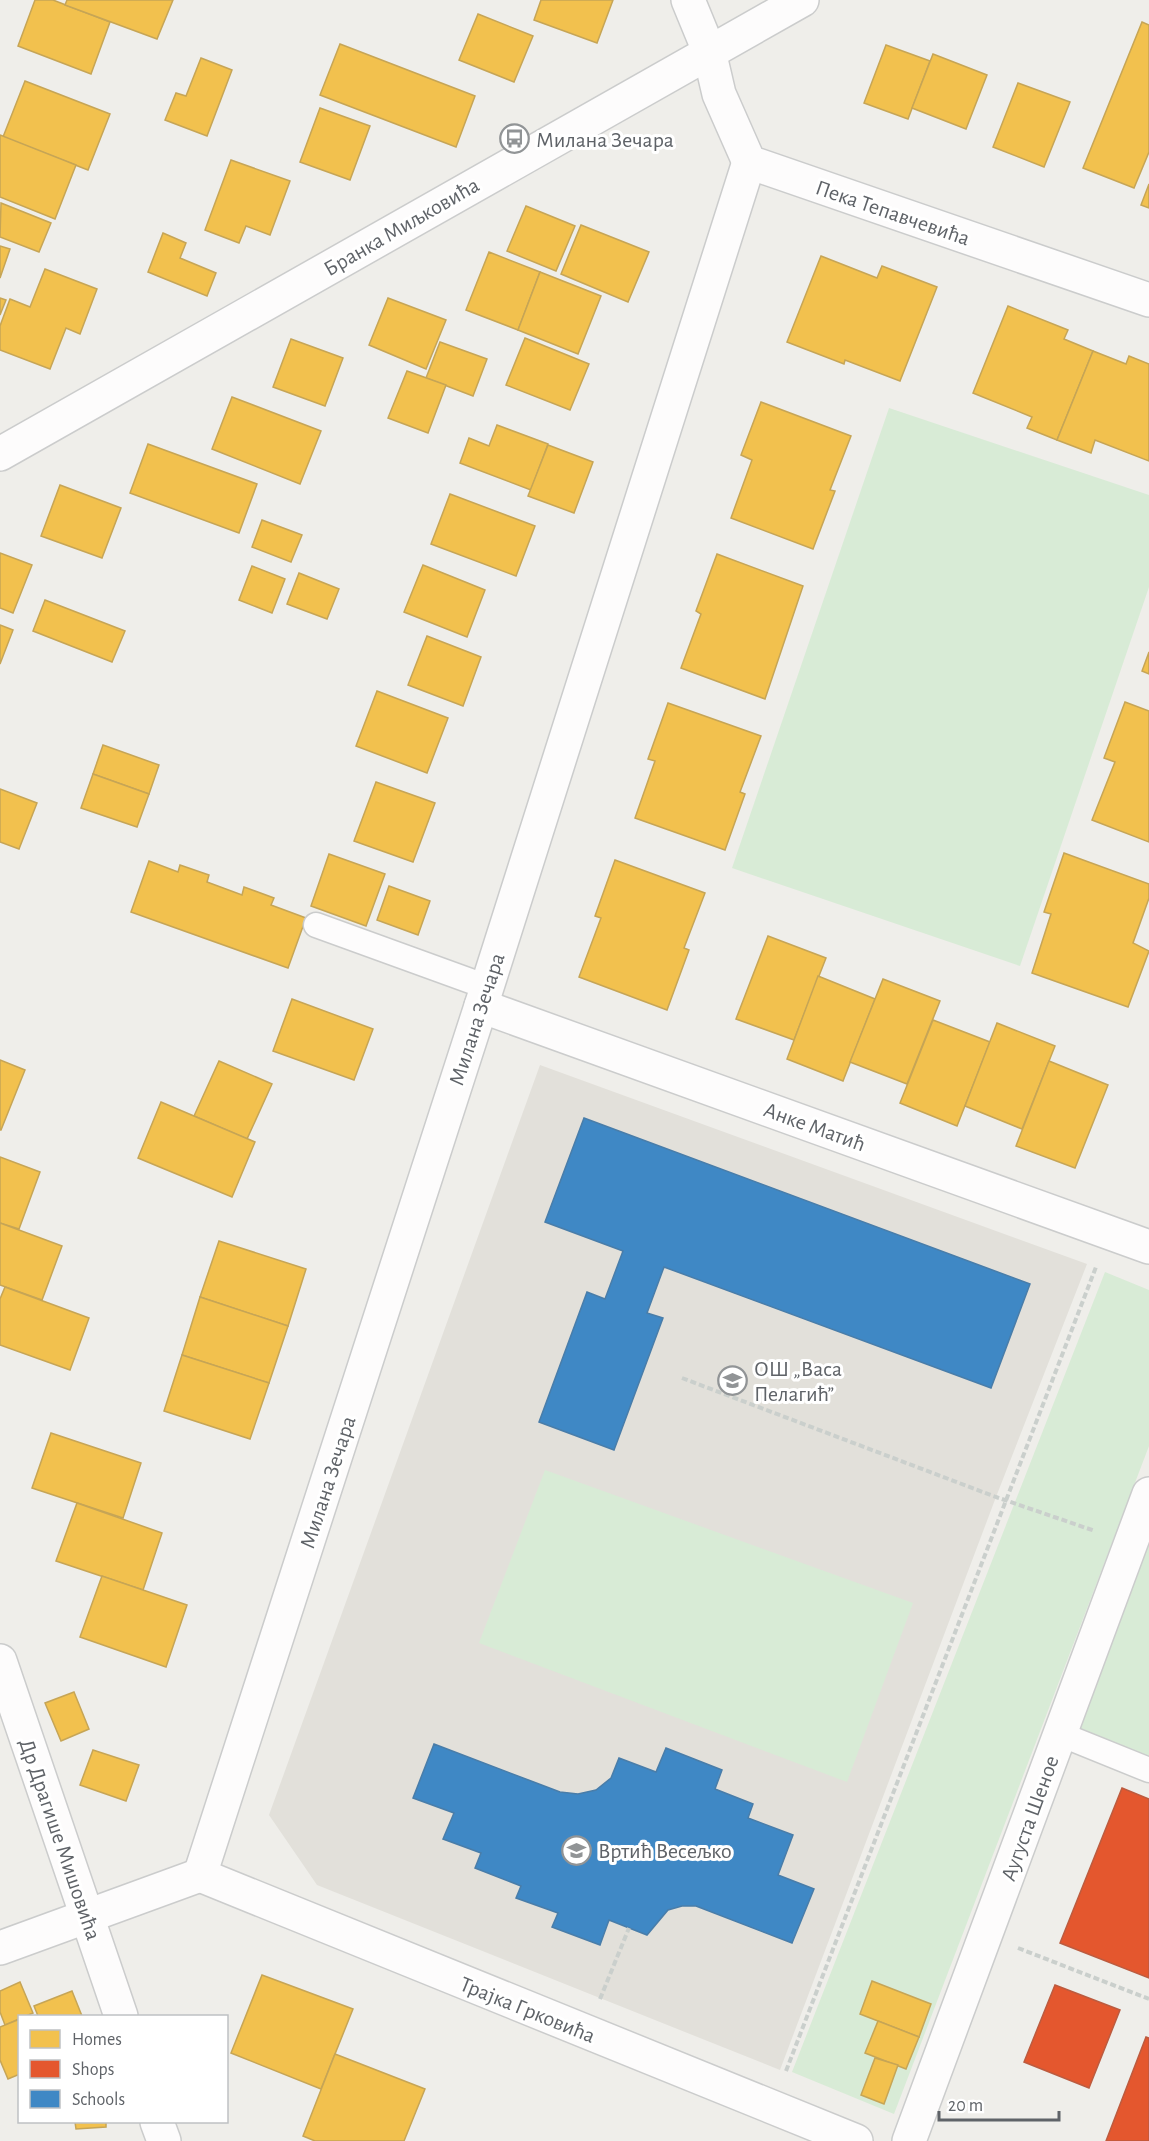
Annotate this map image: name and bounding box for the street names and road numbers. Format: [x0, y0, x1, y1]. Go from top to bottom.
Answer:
street label: Бранка Миљковића [320, 174, 483, 280]
street label: Пека Тепавчевића [813, 176, 973, 250]
street label: Милана Зечара [445, 950, 509, 1088]
street label: Анке Матић [761, 1098, 868, 1155]
street label: Милана Зечара [296, 1413, 360, 1551]
street label: Др Драгише Мишовића [15, 1736, 105, 1943]
street label: Аугуста Шеное [997, 1753, 1063, 1884]
street label: Трајка Грковића [457, 1973, 598, 2047]

